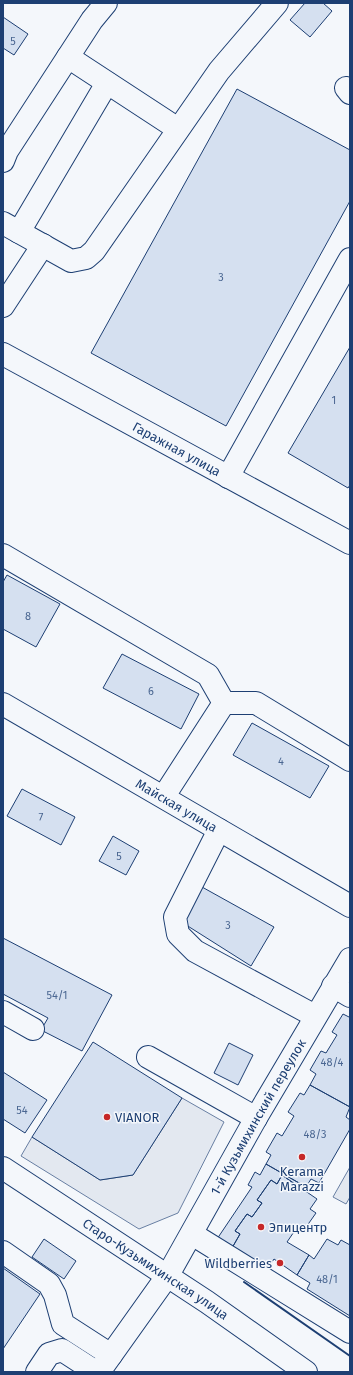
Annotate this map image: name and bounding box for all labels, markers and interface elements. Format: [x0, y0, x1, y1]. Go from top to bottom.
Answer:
house number: 5 [10, 35, 16, 48]
house number: 3 [218, 271, 224, 284]
house number: 1 [332, 394, 336, 407]
street label: Гаражная улица [130, 419, 223, 479]
house number: 8 [25, 610, 31, 623]
house number: 6 [148, 685, 154, 698]
house number: 4 [278, 755, 284, 768]
street label: Майская улица [133, 776, 220, 835]
house number: 7 [39, 811, 44, 824]
house number: 5 [116, 850, 122, 863]
house number: 3 [225, 919, 231, 932]
house number: 54/1 [47, 989, 67, 1002]
street label: 1-й Кузьмихинский переулок [208, 1036, 309, 1198]
house number: 48/4 [321, 1056, 344, 1069]
house number: 54 [16, 1104, 28, 1117]
place label: VIANOR [115, 1110, 159, 1125]
marker: VIANOR [102, 1112, 112, 1122]
house number: 48/3 [304, 1128, 326, 1141]
marker: Kerama Marazzi [297, 1152, 307, 1162]
place label: Kerama Marazzi [280, 1164, 324, 1194]
street label: Старо-Кузьмихинская улица [80, 1215, 231, 1323]
place label: Эпицентр [269, 1220, 327, 1235]
marker: Эпицентр [256, 1222, 266, 1232]
place label: Wildberries [204, 1256, 272, 1271]
marker: Wildberries [275, 1258, 285, 1268]
house number: 48/1 [316, 1273, 338, 1286]

